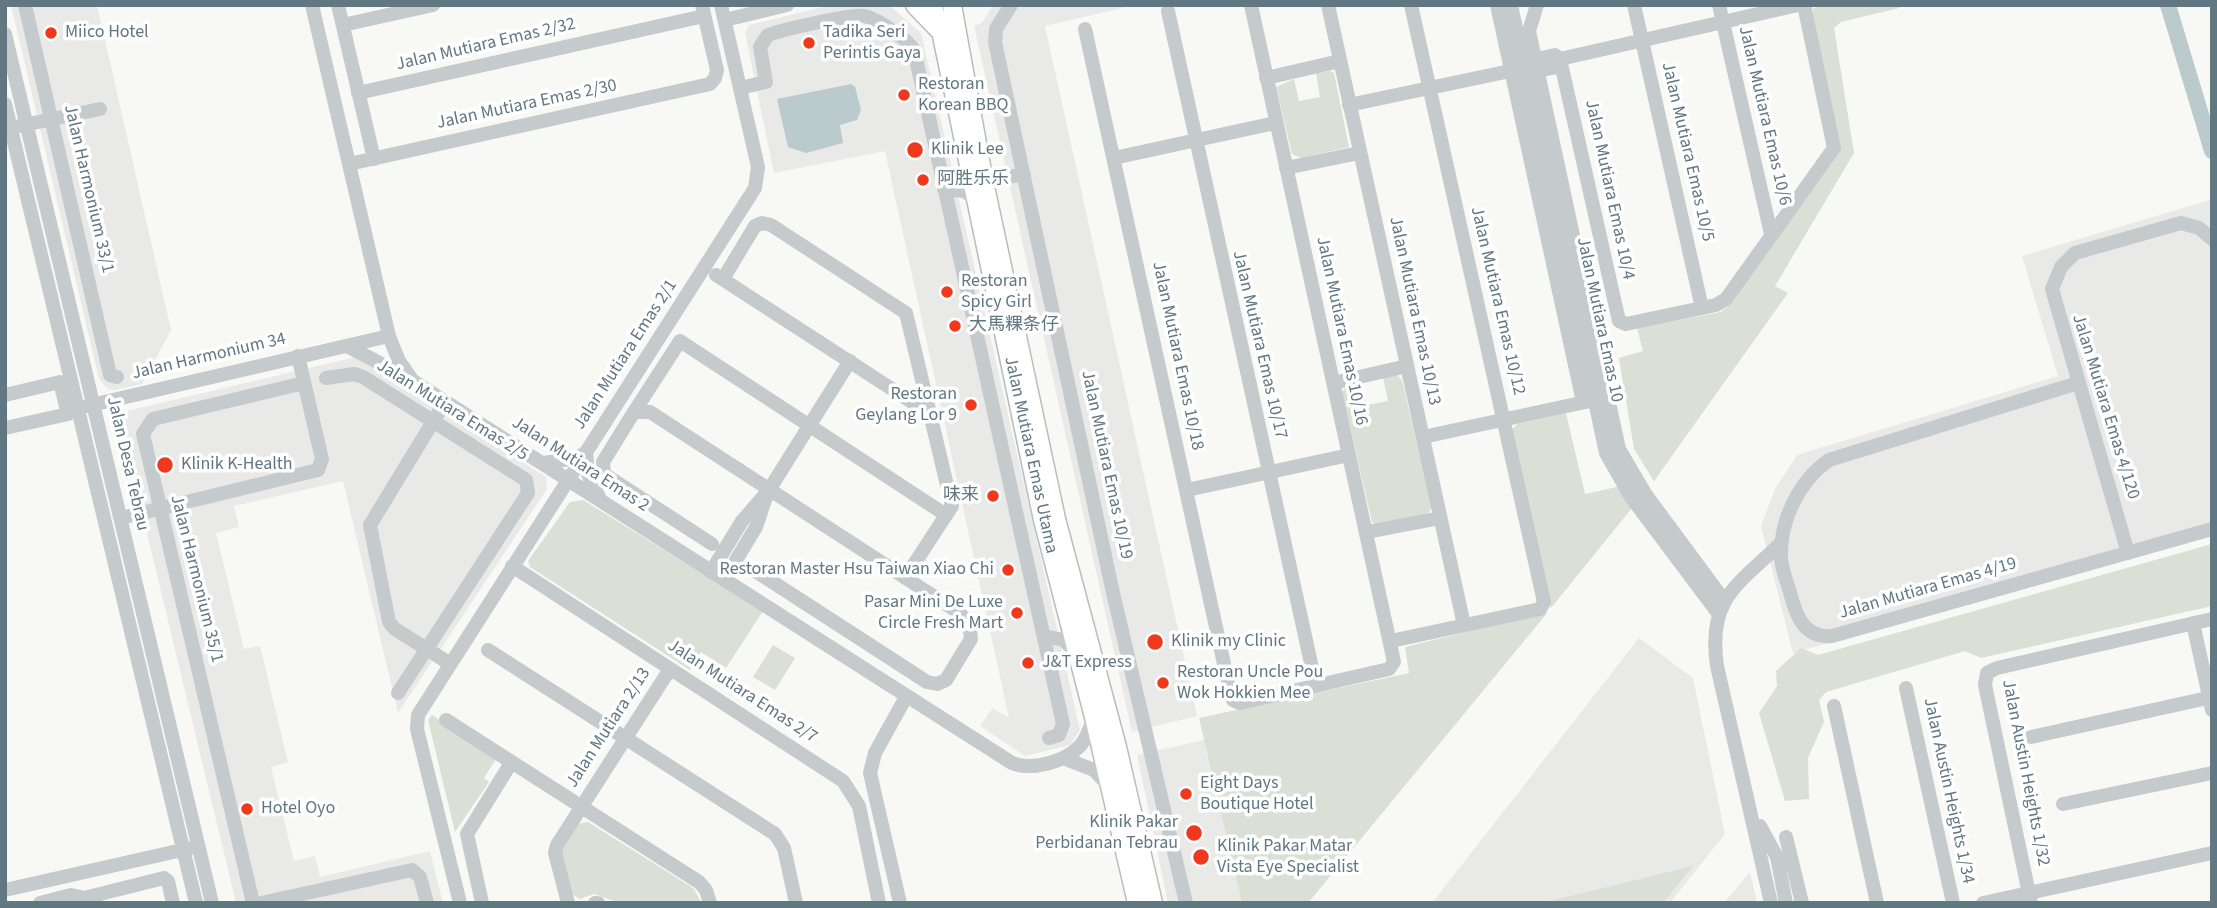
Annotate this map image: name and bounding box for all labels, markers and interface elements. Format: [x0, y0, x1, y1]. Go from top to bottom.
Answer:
street label: Jalan Mutiara Emas 2/32 [394, 14, 578, 76]
place label: Miico Hotel [65, 22, 149, 44]
place label: Tadika Seri Perintis Gaya [823, 22, 921, 64]
street label: Jalan Mutiara Emas 10/6 [1733, 24, 1795, 208]
marker: Miico Hotel [43, 25, 59, 41]
marker: Tadika Seri Perintis Gaya [801, 35, 817, 51]
street label: Jalan Mutiara Emas 10/5 [1656, 60, 1718, 244]
place label: Restoran Korean BBQ [918, 74, 1008, 116]
street label: Jalan Mutiara Emas 2/30 [435, 75, 619, 135]
marker: Restoran Korean BBQ [896, 87, 912, 103]
street label: Jalan Mutiara Emas 10/4 [1579, 98, 1639, 282]
street label: Jalan Harmonium 33/1 [58, 103, 118, 275]
place label: Klinik Lee [931, 139, 1004, 161]
marker: Klinik Lee [905, 140, 925, 160]
place label: 阿胜乐乐 [937, 169, 1009, 191]
marker: 阿胜乐乐 [915, 172, 931, 188]
street label: Jalan Mutiara Emas 10/12 [1465, 205, 1529, 397]
street label: Jalan Mutiara Emas 10/13 [1383, 215, 1445, 407]
street label: Jalan Mutiara Emas 10/16 [1310, 235, 1372, 427]
street label: Jalan Mutiara Emas 10 [1571, 235, 1627, 405]
street label: Jalan Mutiara Emas 10/17 [1227, 249, 1291, 441]
street label: Jalan Mutiara Emas 10/18 [1146, 260, 1208, 452]
place label: Restoran Spicy Girl [961, 271, 1032, 314]
street label: Jalan Mutiara Emas 2/1 [569, 276, 683, 434]
marker: Restoran Spicy Girl [939, 284, 955, 300]
street label: Jalan Mutiara Emas 4/120 [2067, 312, 2143, 502]
place label: 大馬粿条仔 [969, 315, 1059, 337]
marker: 大馬粿条仔 [947, 318, 963, 334]
street label: Jalan Harmonium 34 [130, 329, 288, 385]
street label: Jalan Mutiara Emas Utama [999, 355, 1061, 555]
street label: Jalan Mutiara Emas 2/5 [372, 356, 532, 466]
street label: Jalan Mutiara Emas 10/19 [1075, 369, 1137, 561]
place label: Restoran Geylang Lor 9 [855, 384, 957, 426]
street label: Jalan Desa Tebrau [101, 395, 153, 533]
marker: Restoran Geylang Lor 9 [963, 397, 979, 413]
street label: Jalan Mutiara Emas 2 [507, 413, 653, 517]
place label: Klinik K-Health [181, 454, 293, 476]
marker: Klinik K-Health [155, 455, 175, 475]
place label: 味来 [943, 485, 979, 507]
marker: 味来 [985, 488, 1001, 504]
street label: Jalan Harmonium 35/1 [165, 493, 227, 665]
street label: Jalan Mutiara Emas 4/19 [1837, 553, 2019, 625]
place label: Restoran Master Hsu Taiwan Xiao Chi [720, 559, 994, 581]
marker: Restoran Master Hsu Taiwan Xiao Chi [1000, 562, 1016, 578]
place label: Pasar Mini De Luxe Circle Fresh Mart [864, 592, 1003, 634]
marker: Pasar Mini De Luxe Circle Fresh Mart [1009, 605, 1025, 621]
place label: Klinik my Clinic [1171, 631, 1286, 653]
marker: Klinik my Clinic [1145, 632, 1165, 652]
street label: Jalan Mutiara Emas 2/7 [663, 635, 821, 749]
place label: J&T Express [1042, 652, 1132, 674]
marker: J&T Express [1020, 655, 1036, 671]
place label: Restoran Uncle Pou Wok Hokkien Mee [1177, 662, 1323, 704]
street label: Jalan Mutiara 2/13 [562, 664, 656, 792]
marker: Restoran Uncle Pou Wok Hokkien Mee [1155, 675, 1171, 691]
street label: Jalan Austin Heights 1/32 [1996, 678, 2054, 868]
street label: Jalan Austin Heights 1/34 [1918, 696, 1978, 886]
place label: Eight Days Boutique Hotel [1200, 773, 1313, 816]
marker: Eight Days Boutique Hotel [1178, 786, 1194, 802]
place label: Hotel Oyo [261, 798, 335, 820]
marker: Hotel Oyo [239, 801, 255, 817]
place label: Klinik Pakar Perbidanan Tebrau [1035, 812, 1178, 854]
marker: Klinik Pakar Perbidanan Tebrau [1184, 823, 1204, 843]
place label: Klinik Pakar Matar Vista Eye Specialist [1217, 836, 1359, 878]
marker: Klinik Pakar Matar Vista Eye Specialist [1191, 847, 1211, 867]

